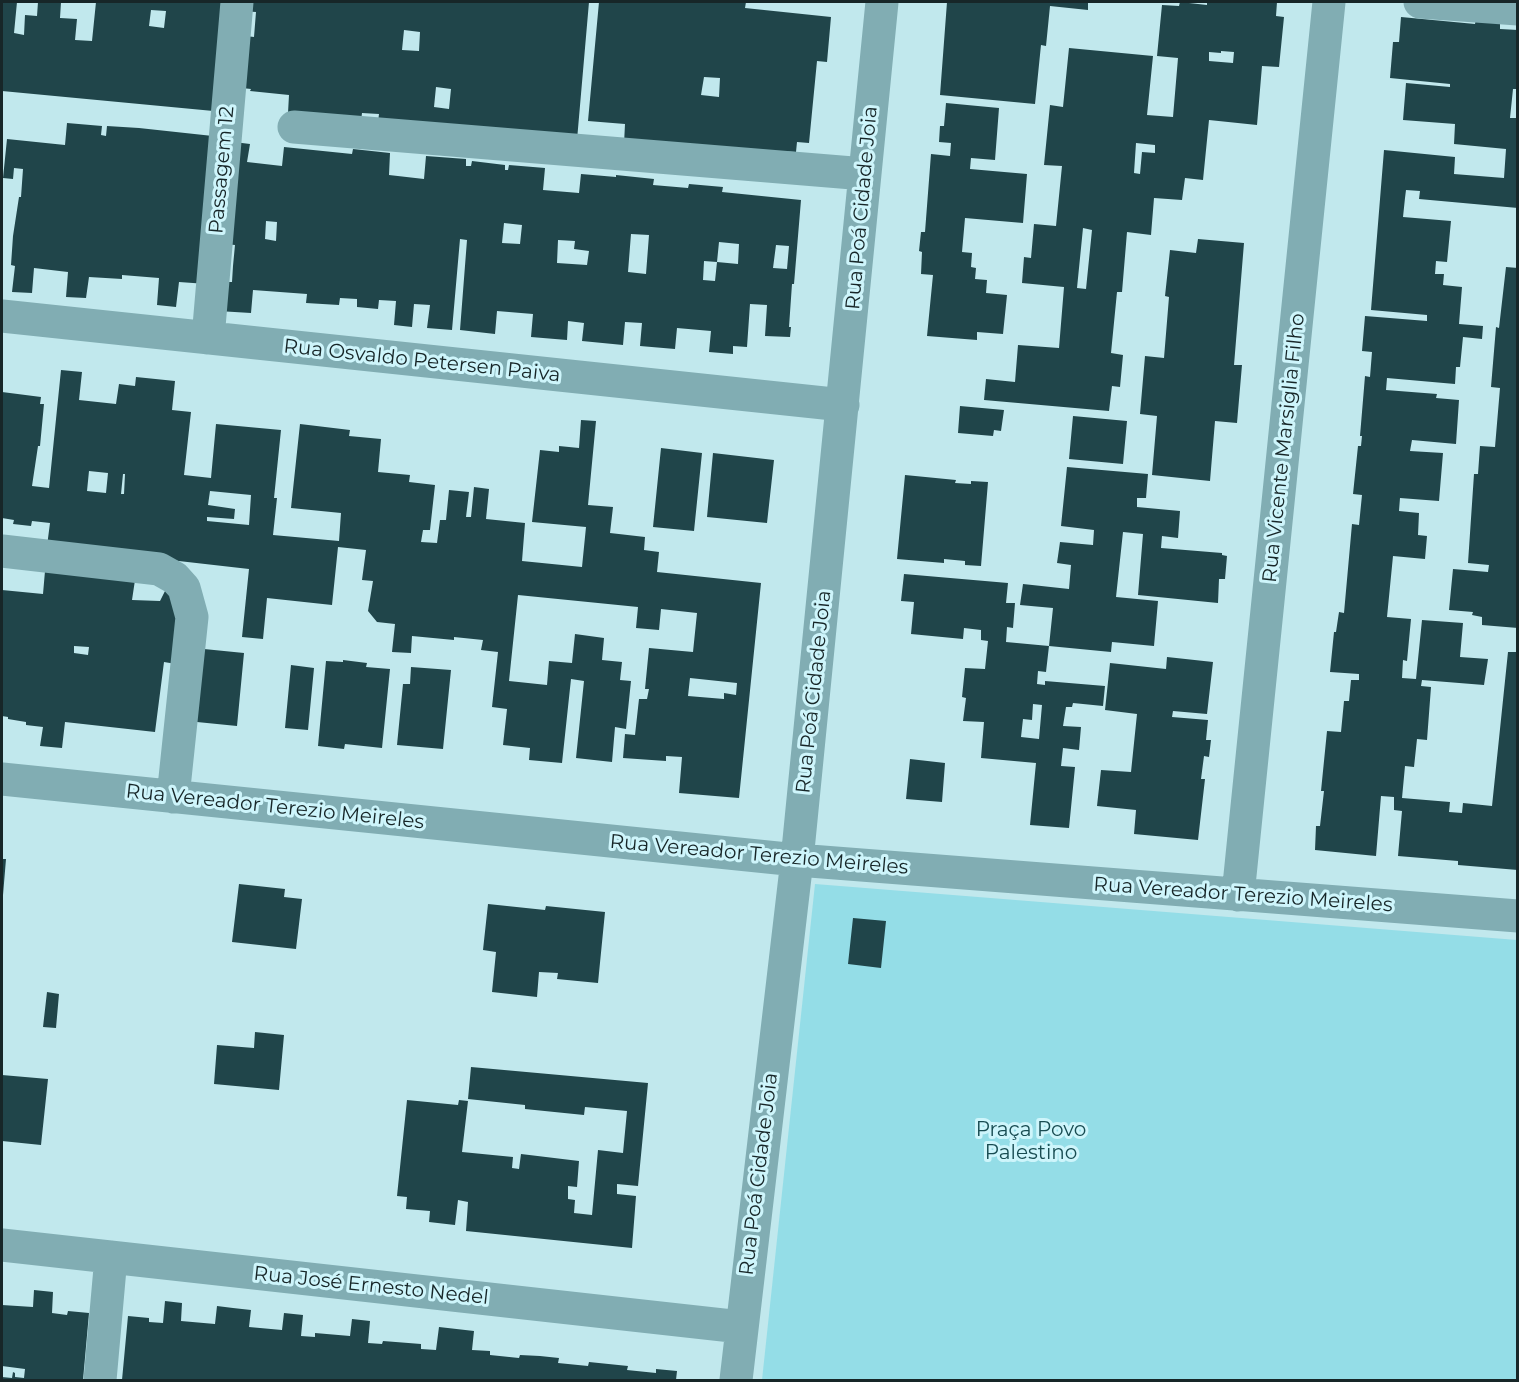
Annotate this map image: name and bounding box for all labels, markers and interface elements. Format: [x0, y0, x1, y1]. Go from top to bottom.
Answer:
street label: Passagem 12 [204, 105, 240, 235]
street label: Rua Poá Cidade Joia [841, 105, 883, 311]
street label: Rua Vicente Marsiglia Filho [1258, 312, 1310, 584]
street label: Rua Osvaldo Petersen Paiva [282, 335, 562, 387]
street label: Rua Poá Cidade Joia [791, 589, 837, 795]
street label: Rua Vereador Terezio Meireles [125, 779, 425, 835]
street label: Rua Vereador Terezio Meireles [609, 830, 909, 880]
street label: Rua Vereador Terezio Meireles [1093, 873, 1393, 917]
street label: Rua Poá Cidade Joia [735, 1071, 783, 1277]
park label: Praça Povo Palestino [976, 1118, 1086, 1165]
street label: Rua José Ernesto Nedel [252, 1262, 490, 1310]

